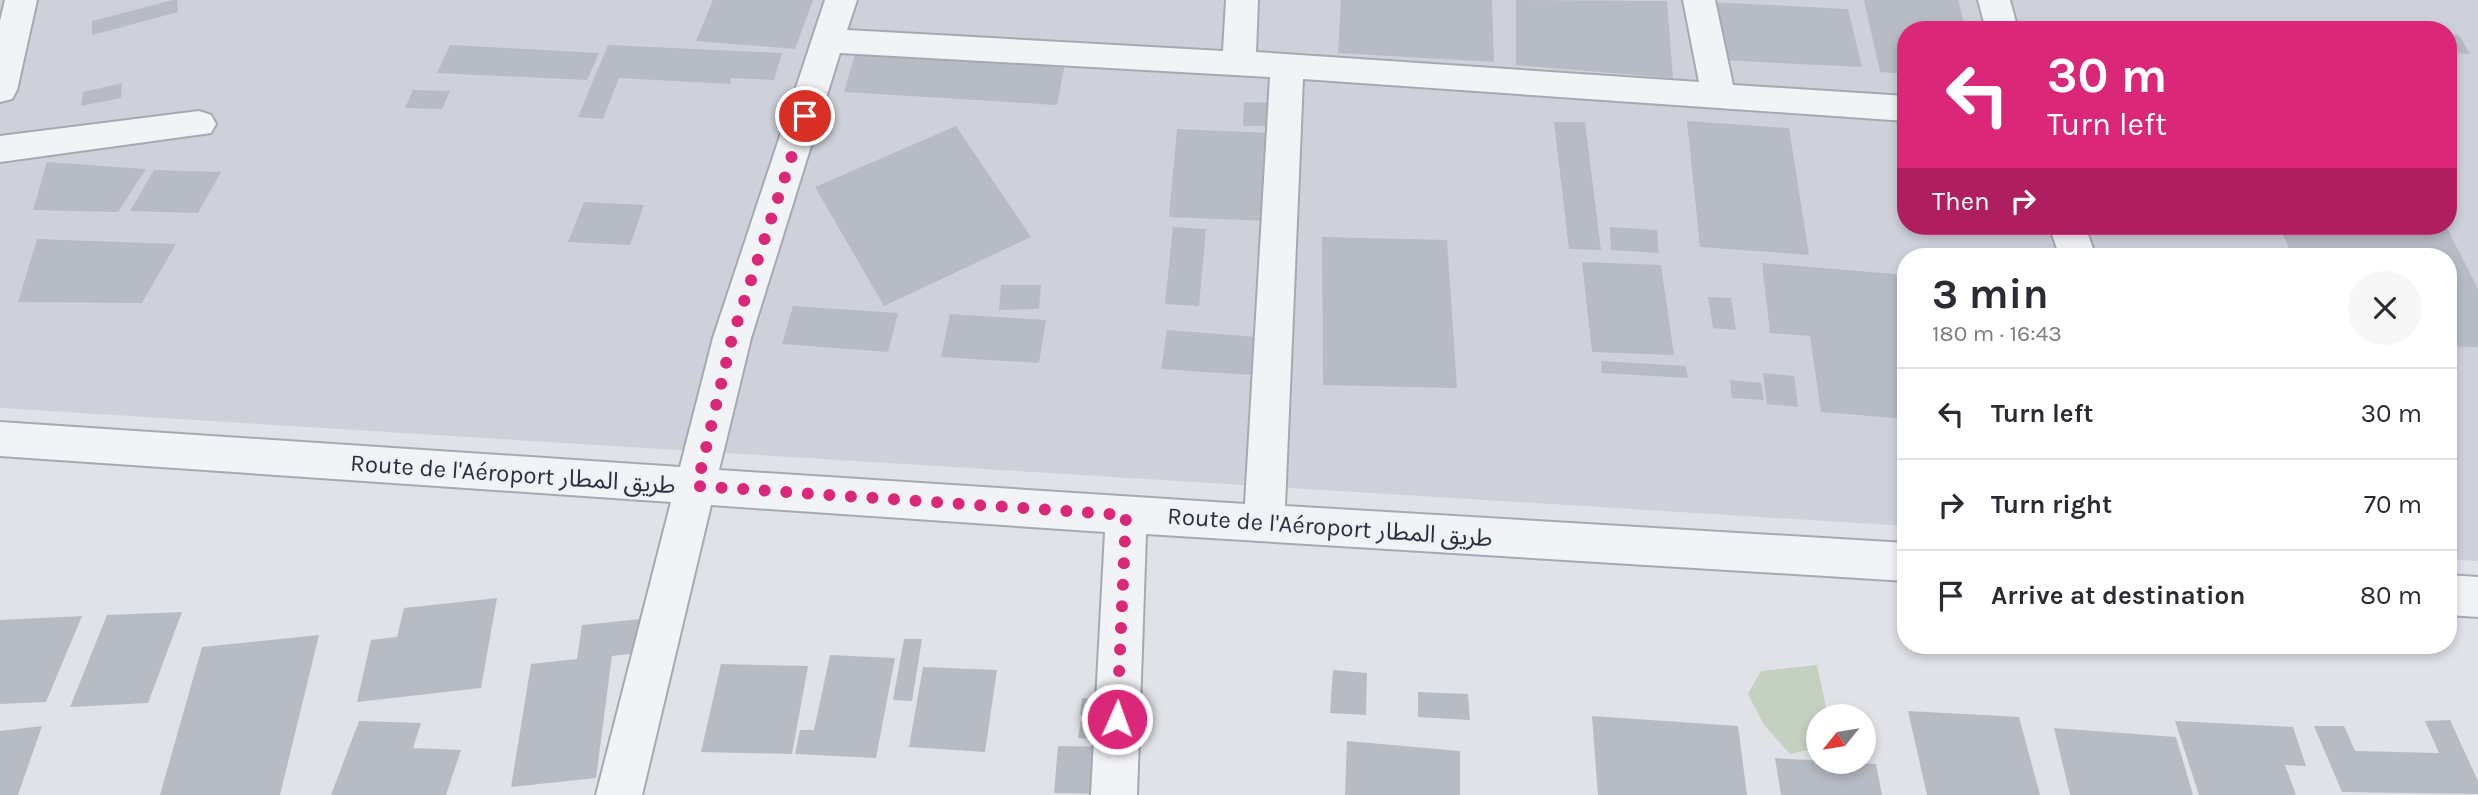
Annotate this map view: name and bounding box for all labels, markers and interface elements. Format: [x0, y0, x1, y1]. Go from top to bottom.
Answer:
text: 30 m [2047, 47, 2167, 104]
icon: left [1932, 49, 2023, 140]
pin [775, 86, 835, 146]
icon: arrive [786, 97, 824, 135]
text: Turn left [2047, 106, 2167, 143]
icon: right [2004, 182, 2042, 220]
text: Then [1932, 186, 1990, 217]
text: 3 min [1932, 269, 2049, 319]
button: close [2348, 271, 2422, 345]
text: 180 m · 16:43 [1932, 320, 2062, 347]
icon: left [1932, 395, 1970, 433]
text: Turn left [1991, 398, 2093, 429]
text: 30 m [2361, 398, 2422, 429]
street label: Route de l'Aéroport طريق المطار [349, 449, 677, 500]
icon: right [1932, 486, 1970, 524]
text: Turn right [1991, 489, 2112, 520]
text: 70 m [2364, 489, 2422, 520]
street label: Route de l'Aéroport طريق المطار [1166, 502, 1494, 553]
icon: arrive [1932, 577, 1970, 615]
text: Arrive at destination [1991, 580, 2245, 611]
text: 80 m [2360, 580, 2422, 611]
position arrow [1080, 682, 1154, 756]
north arrow [1806, 704, 1876, 774]
map controls [1806, 704, 1876, 774]

